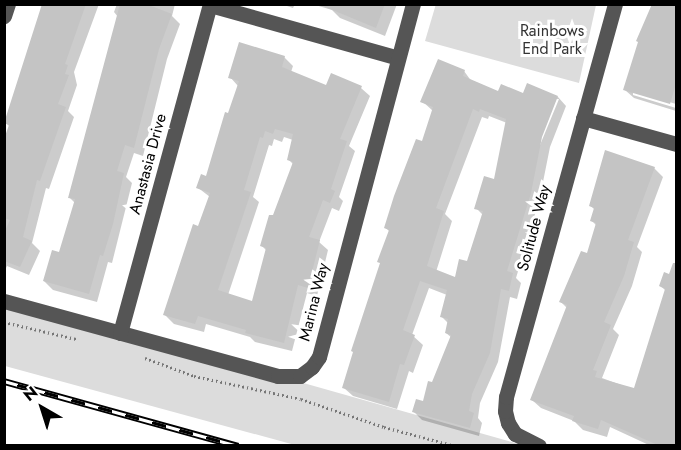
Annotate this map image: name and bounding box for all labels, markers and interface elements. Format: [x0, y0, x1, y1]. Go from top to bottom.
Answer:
park label: Rainbows End Park [520, 21, 584, 59]
street label: Anastasia Drive [125, 112, 171, 216]
street label: Solitude Way [513, 183, 555, 273]
street label: Marina Way [295, 261, 333, 343]
north arrow [12, 378, 72, 438]
text: N [18, 381, 43, 407]

